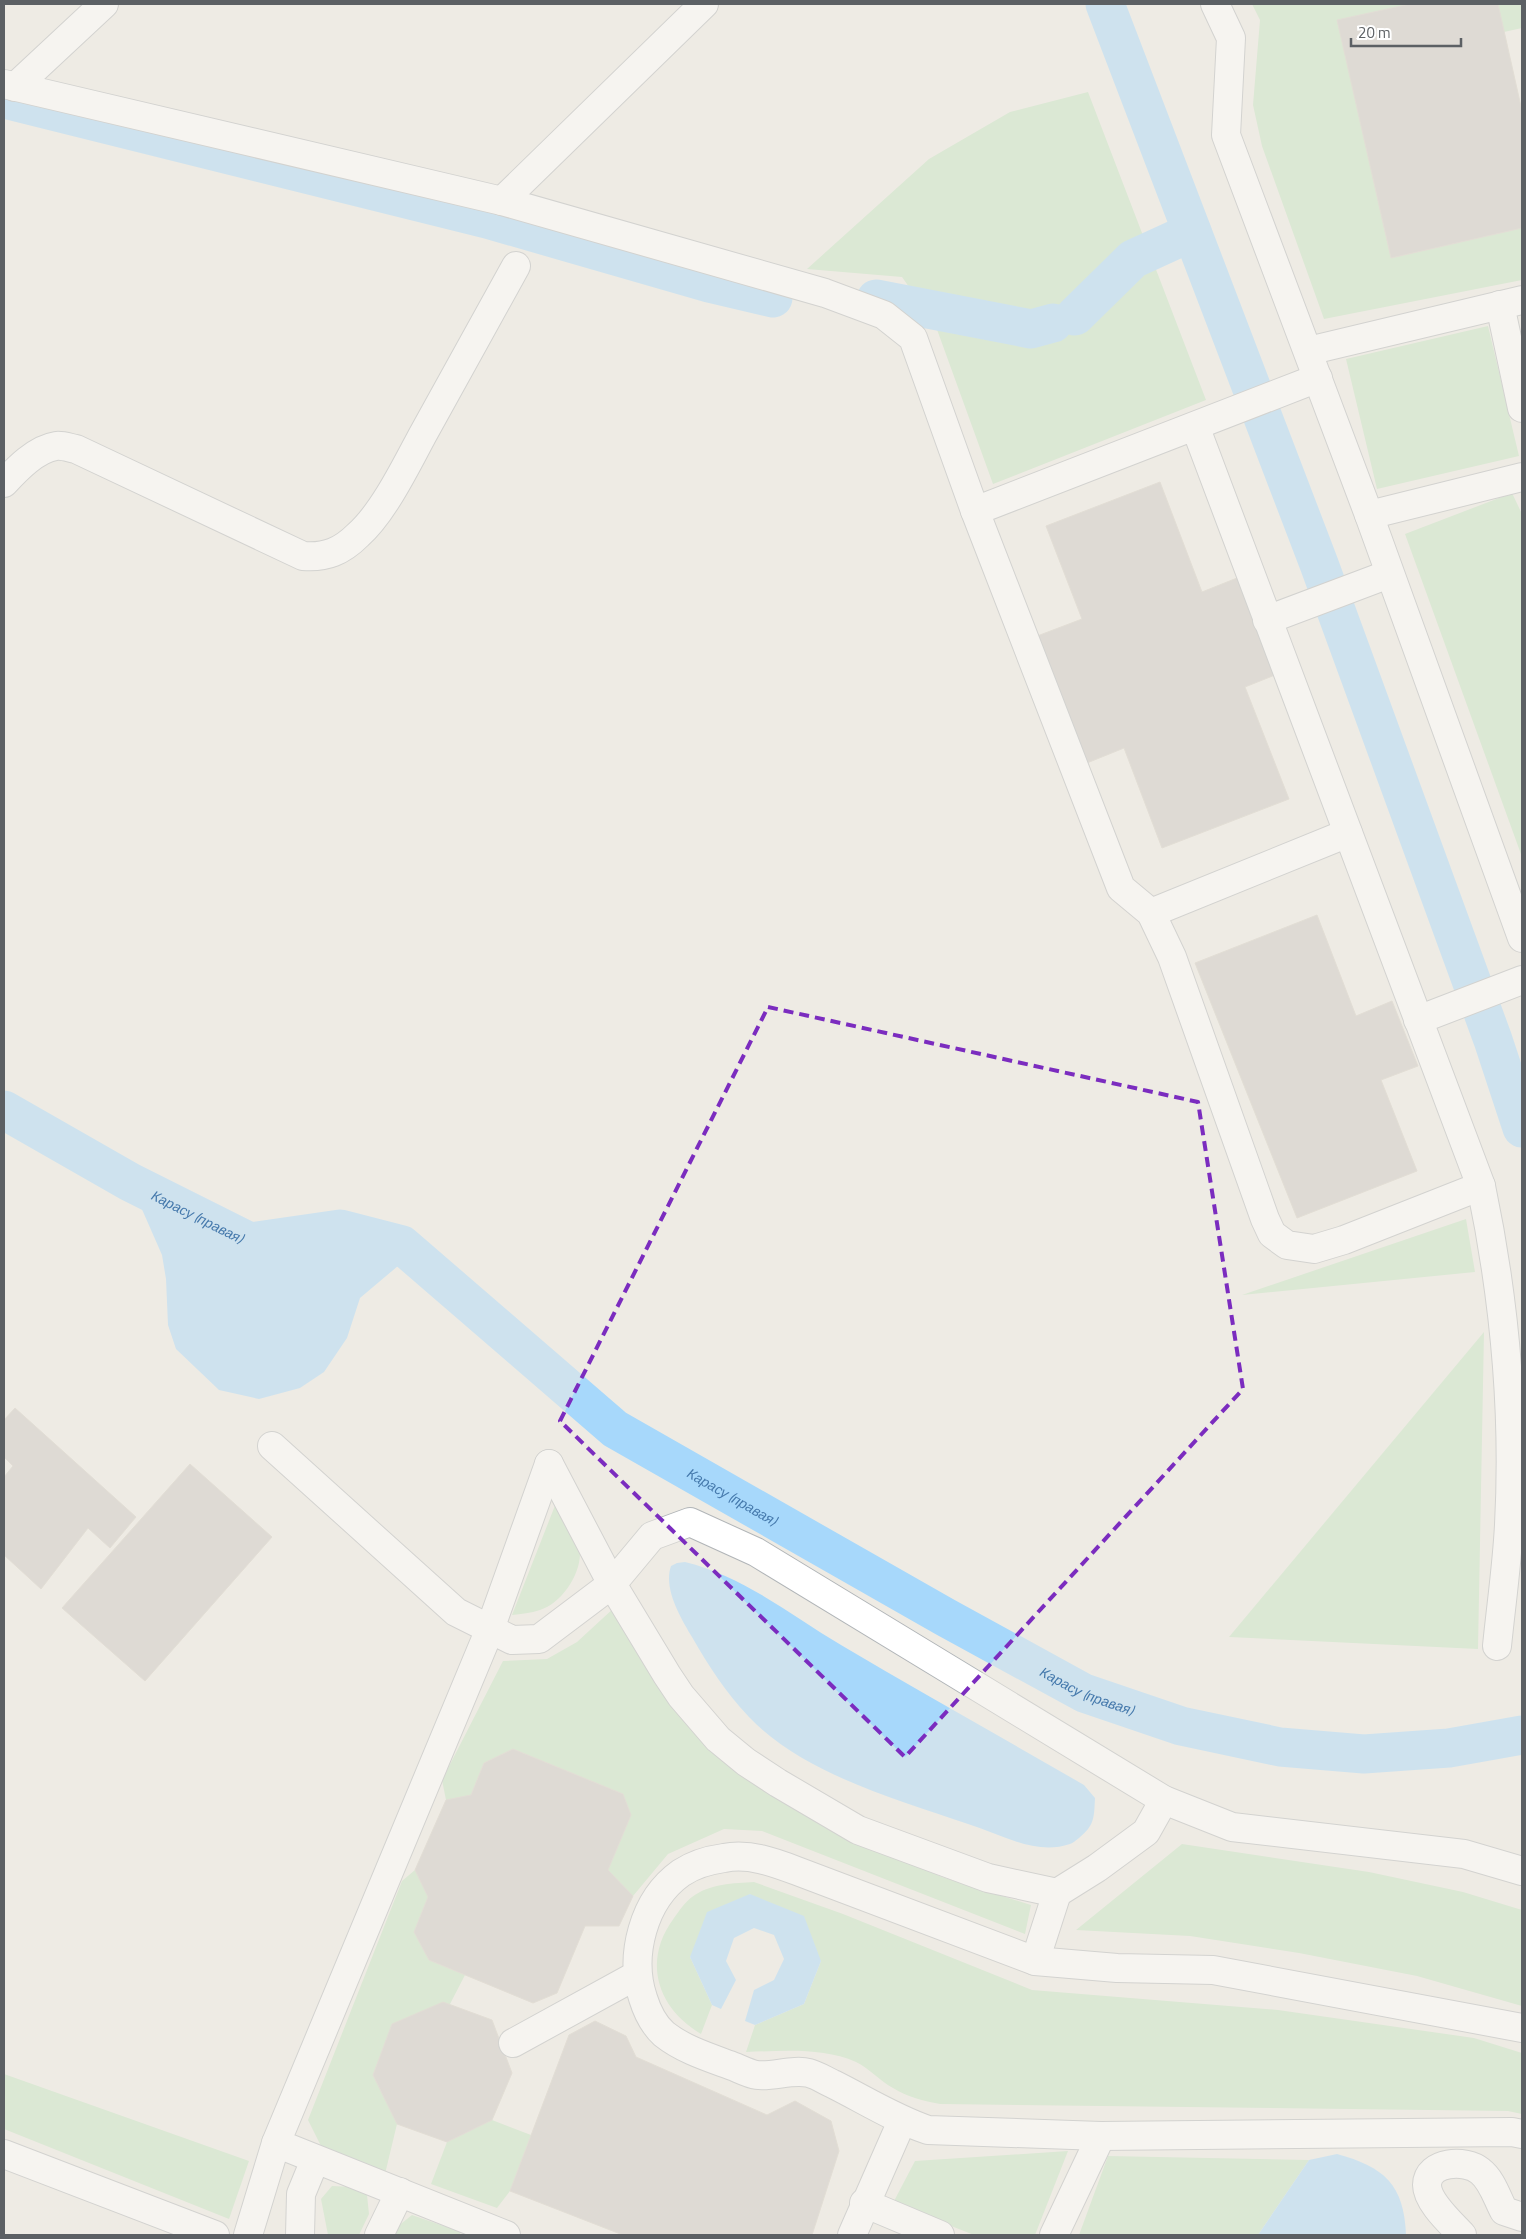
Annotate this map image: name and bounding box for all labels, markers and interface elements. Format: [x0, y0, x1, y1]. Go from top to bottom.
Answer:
scale bar [1351, 15, 1461, 47]
text: 20 m [1358, 21, 1391, 44]
water label: Карасу (правая) [148, 1184, 249, 1249]
water label: Карасу (правая) [684, 1462, 783, 1531]
water label: Карасу (правая) [1037, 1661, 1139, 1720]

